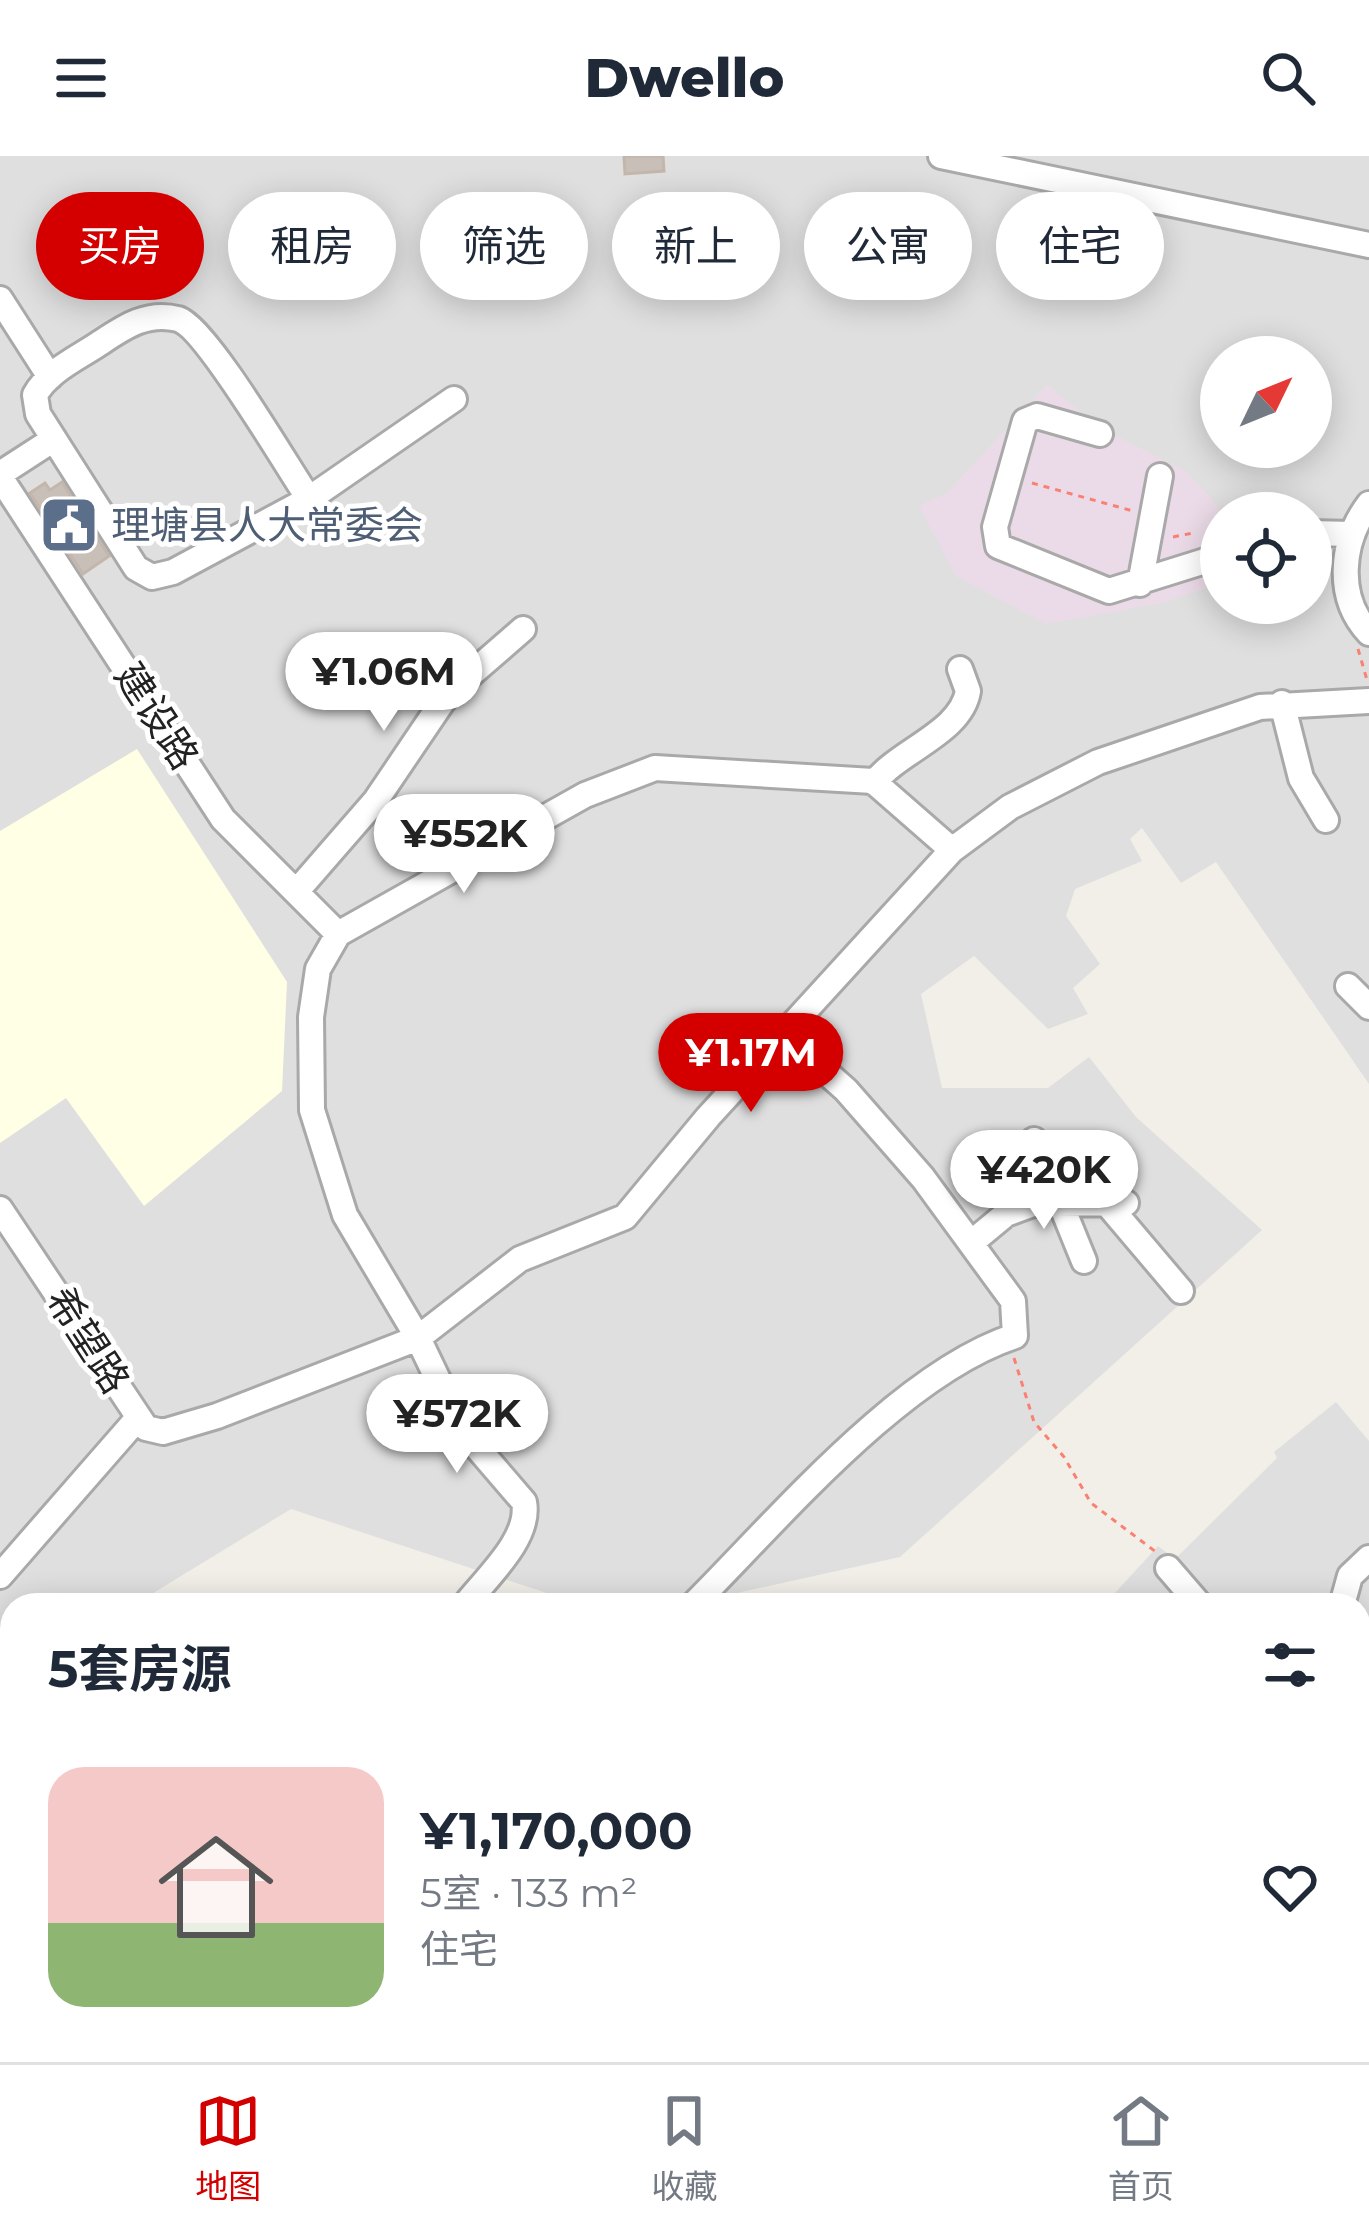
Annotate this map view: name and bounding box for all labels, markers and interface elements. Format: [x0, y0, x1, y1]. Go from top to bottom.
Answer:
icon: menu [48, 45, 114, 111]
text: Dwello [585, 45, 784, 111]
icon: search [1255, 45, 1321, 111]
chip: 买房 [36, 192, 204, 300]
chip: 租房 [228, 192, 396, 300]
chip: 筛选 [420, 192, 588, 300]
chip: 新上 [612, 192, 780, 300]
chip: 公寓 [804, 192, 972, 300]
chip: 住宅 [996, 192, 1164, 300]
north arrow [1200, 336, 1332, 468]
map controls [1200, 336, 1332, 624]
button: locate [1200, 492, 1332, 624]
public building icon: 理塘县人大常委会 [38, 494, 100, 556]
place label: 理塘县人大常委会 [111, 501, 423, 549]
pin: ¥1.06M [286, 632, 482, 734]
text: ¥1.06M [312, 647, 456, 695]
street label: 建设路 [105, 654, 209, 778]
pin: ¥552K [380, 794, 548, 896]
text: ¥552K [401, 809, 527, 857]
pin: ¥1.17M [653, 1013, 849, 1115]
text: ¥1.17M [685, 1028, 817, 1076]
pin: ¥420K [960, 1130, 1128, 1232]
text: ¥420K [977, 1145, 1111, 1193]
street label: 希望路 [36, 1278, 140, 1402]
pin: ¥572K [373, 1374, 541, 1476]
text: ¥572K [393, 1389, 521, 1437]
icon: filters [1257, 1632, 1323, 1698]
text: 5套房源 [48, 1638, 231, 1700]
text: ¥1,170,000 [420, 1800, 693, 1862]
icon: home [144, 1815, 288, 1959]
icon: heart [1257, 1854, 1323, 1920]
text: 5室 · 133 m² [420, 1869, 638, 1917]
text: 住宅 [420, 1925, 498, 1973]
tab: 地图 [195, 2088, 261, 2208]
tab: 收藏 [651, 2088, 717, 2208]
tab: 首页 [1108, 2088, 1174, 2208]

